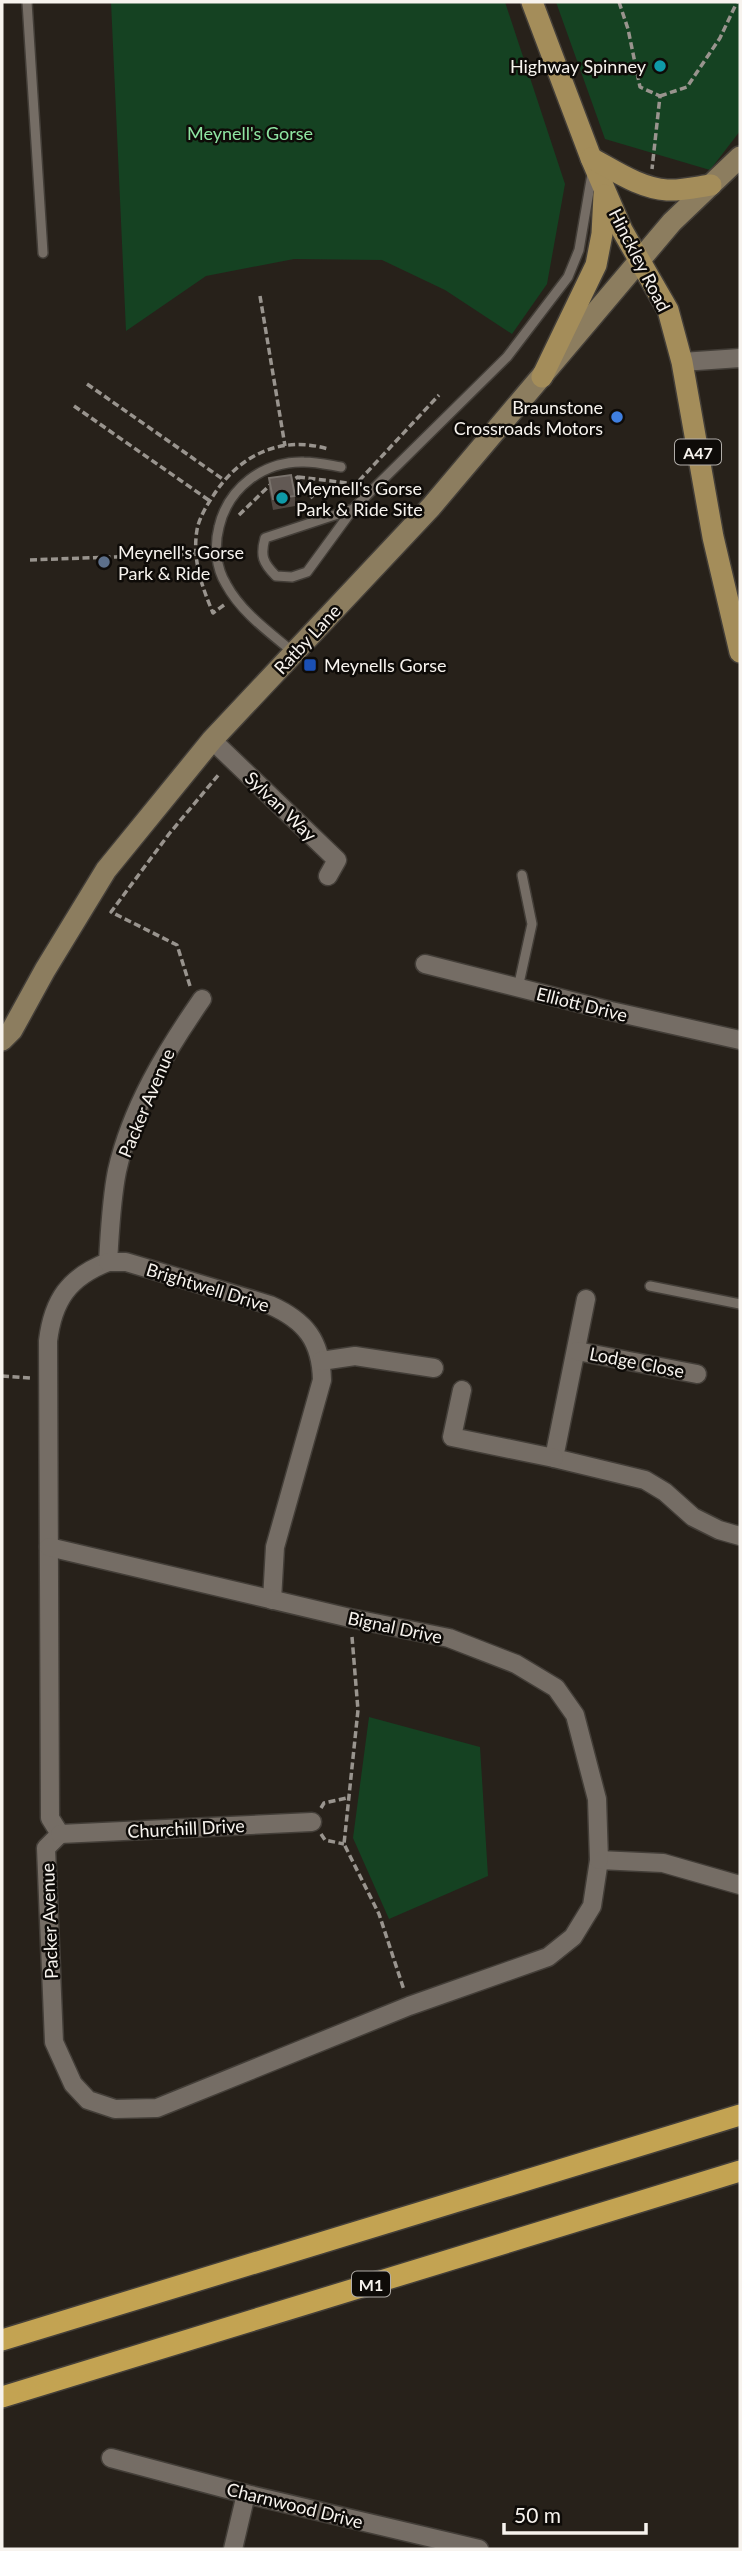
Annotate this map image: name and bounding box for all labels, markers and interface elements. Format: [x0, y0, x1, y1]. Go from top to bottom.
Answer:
place label: Highway Spinney [510, 55, 647, 77]
marker: Highway Spinney [652, 58, 668, 74]
park label: Meynell's Gorse [187, 122, 313, 144]
street label: Hinckley Road [605, 205, 675, 315]
place label: Braunstone Crossroads Motors [454, 396, 603, 439]
marker: Braunstone Crossroads Motors [609, 409, 625, 425]
road number: A47 [675, 440, 721, 464]
place label: Meynell's Gorse Park & Ride Site [296, 477, 423, 520]
marker: Meynell's Gorse Park & Ride Site [274, 490, 290, 506]
place label: Meynell's Gorse Park & Ride [118, 541, 244, 584]
marker: Meynell's Gorse Park & Ride [96, 554, 112, 570]
street label: Ratby Lane [269, 600, 345, 678]
place label: Meynells Gorse [324, 654, 446, 676]
marker: Meynells Gorse [302, 657, 318, 673]
street label: Sylvan Way [241, 767, 322, 846]
street label: Elliott Drive [534, 982, 630, 1026]
street label: Packer Avenue [113, 1045, 179, 1161]
street label: Brightwell Drive [144, 1258, 272, 1316]
street label: Lodge Close [588, 1342, 686, 1382]
street label: Bignal Drive [346, 1606, 444, 1648]
street label: Churchill Drive [127, 1814, 245, 1842]
street label: Packer Avenue [36, 1863, 62, 1979]
road number: M1 [352, 2272, 390, 2296]
street label: Charnwood Drive [225, 2477, 365, 2533]
scale bar [504, 2492, 646, 2536]
text: 50 m [514, 2502, 561, 2527]

